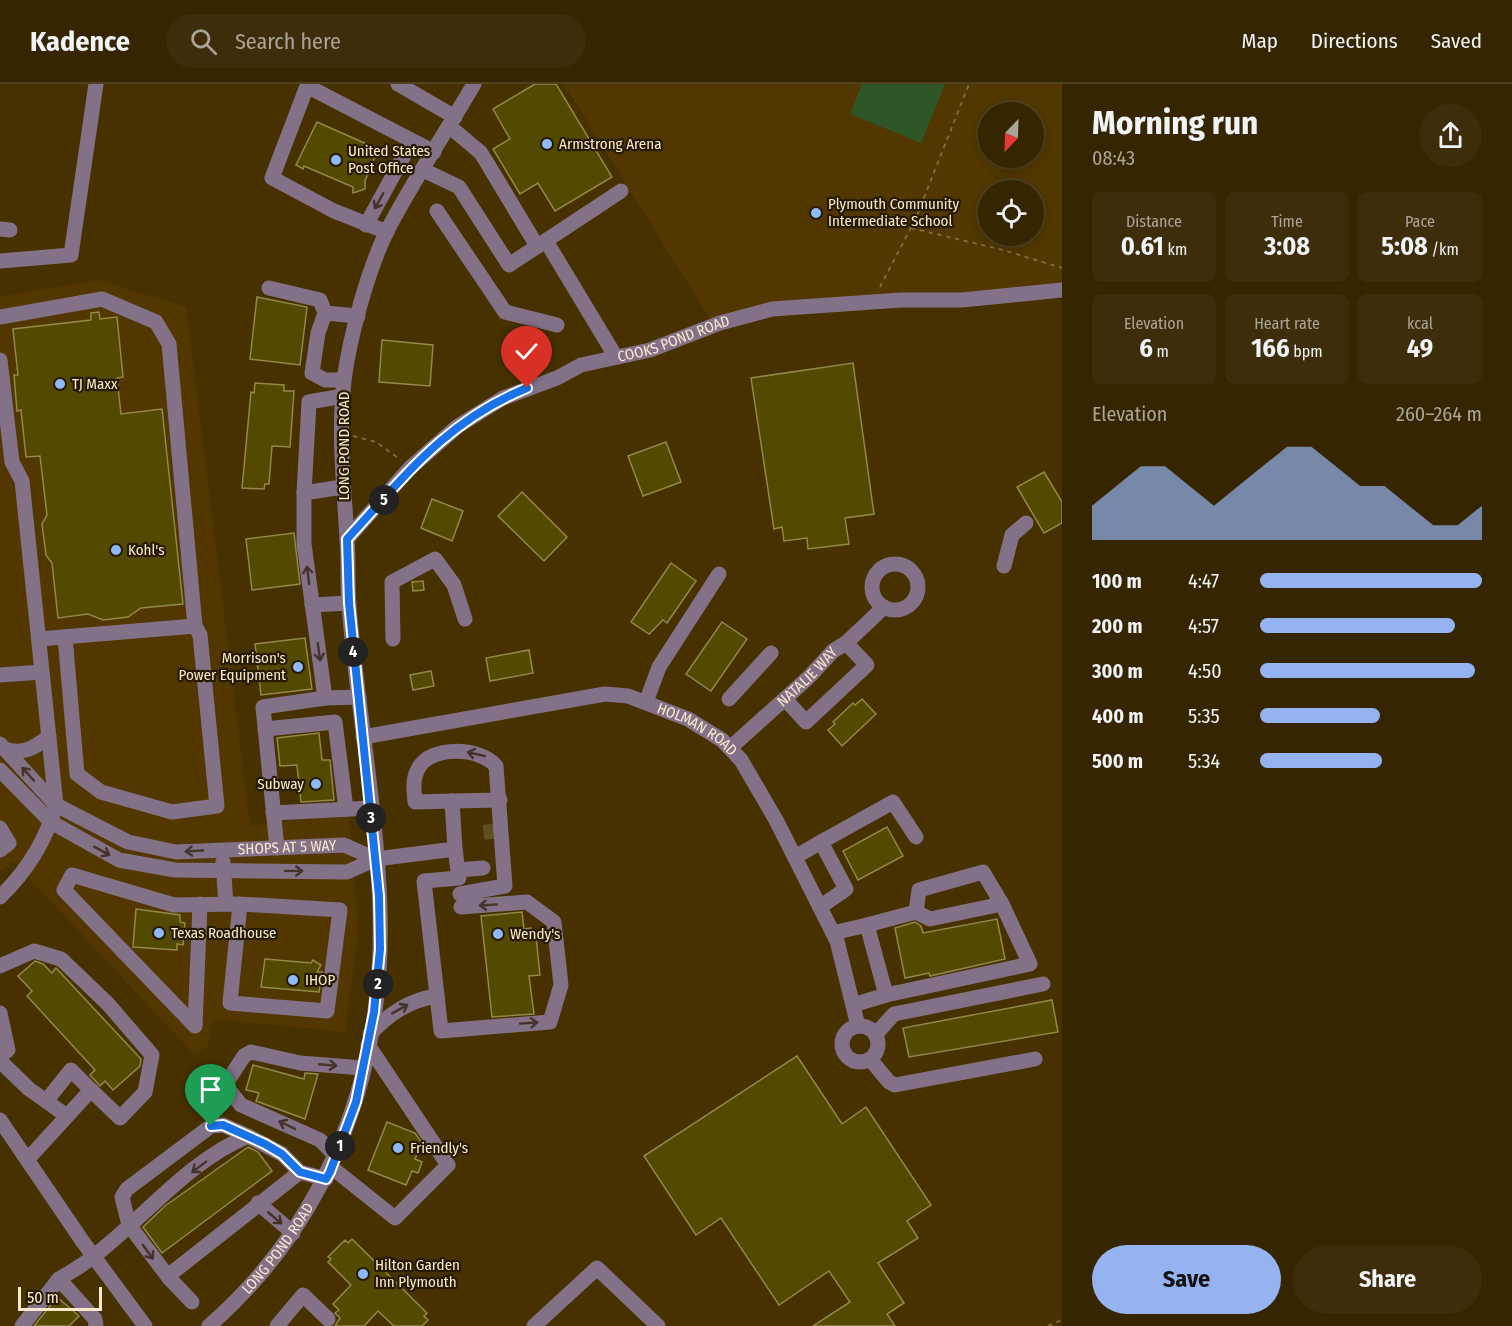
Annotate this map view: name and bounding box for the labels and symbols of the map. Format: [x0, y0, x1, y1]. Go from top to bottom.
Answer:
north arrow [978, 102, 1044, 168]
place label: Armstrong Arena [559, 135, 662, 153]
marker: Armstrong Arena [540, 137, 554, 151]
place label: United States Post Office [348, 142, 430, 177]
marker: United States Post Office [329, 153, 343, 167]
one-way arrow [373, 192, 385, 209]
place label: Plymouth Community Intermediate School [828, 195, 959, 230]
marker: Plymouth Community Intermediate School [809, 206, 823, 220]
street label: COOKS POND ROAD [616, 312, 732, 366]
pin [501, 326, 552, 388]
place label: TJ Maxx [72, 375, 118, 393]
marker: TJ Maxx [53, 377, 67, 391]
street label: LONG POND ROAD [335, 391, 353, 501]
pin: 5 [369, 485, 399, 515]
place label: Kohl's [128, 541, 165, 559]
marker: Kohl's [109, 543, 123, 557]
one-way arrow [302, 565, 313, 585]
pin: 4 [338, 637, 368, 667]
one-way arrow [313, 641, 324, 661]
street label: NATALIE WAY [773, 643, 841, 710]
place label: Morrison's Power Equipment [179, 649, 286, 684]
marker: Morrison's Power Equipment [291, 660, 305, 674]
street label: HOLMAN ROAD [655, 699, 741, 759]
one-way arrow [467, 748, 486, 759]
one-way arrow [21, 767, 35, 782]
place label: Subway [257, 775, 304, 793]
marker: Subway [309, 777, 323, 791]
pin: 3 [356, 803, 386, 833]
street label: SHOPS AT 5 WAY [238, 836, 337, 858]
one-way arrow [93, 845, 110, 857]
one-way arrow [185, 846, 205, 857]
one-way arrow [283, 865, 303, 877]
one-way arrow [479, 900, 499, 911]
place label: Texas Roadhouse [171, 924, 276, 942]
place label: Wendy's [510, 925, 560, 943]
marker: Texas Roadhouse [152, 926, 166, 940]
marker: Wendy's [491, 927, 505, 941]
pin: 2 [363, 969, 393, 999]
place label: IHOP [305, 971, 335, 989]
marker: IHOP [286, 973, 300, 987]
one-way arrow [391, 1003, 408, 1015]
one-way arrow [519, 1018, 539, 1029]
one-way arrow [317, 1060, 337, 1071]
pin [185, 1064, 236, 1126]
one-way arrow [279, 1118, 297, 1130]
pin: 1 [325, 1131, 355, 1161]
place label: Friendly's [410, 1139, 468, 1157]
marker: Friendly's [391, 1141, 405, 1155]
one-way arrow [192, 1161, 208, 1173]
street label: LONG POND ROAD [238, 1200, 317, 1298]
one-way arrow [267, 1212, 283, 1225]
one-way arrow [142, 1244, 155, 1260]
place label: Hilton Garden Inn Plymouth [375, 1256, 460, 1291]
marker: Hilton Garden Inn Plymouth [356, 1267, 370, 1281]
scale bar [18, 1284, 102, 1312]

